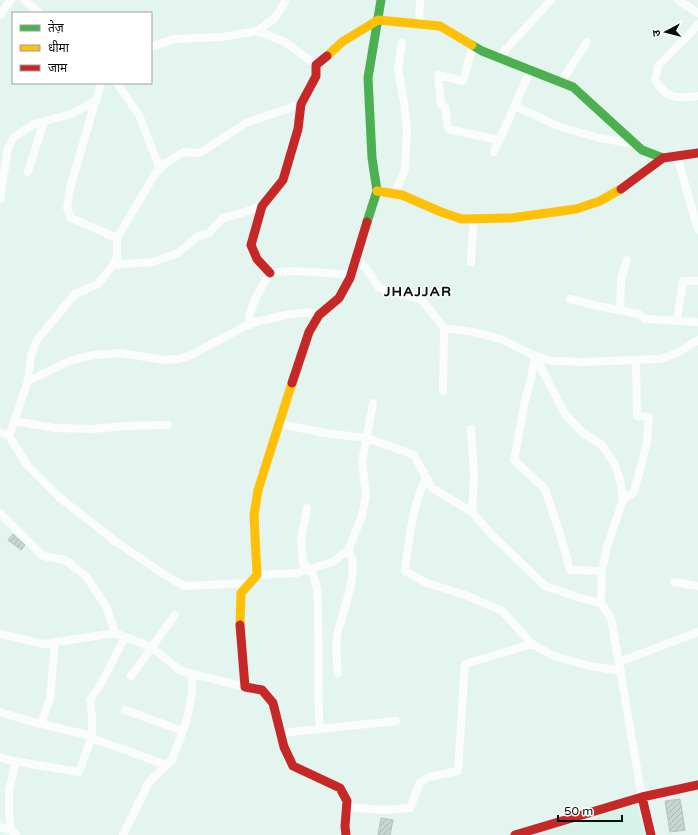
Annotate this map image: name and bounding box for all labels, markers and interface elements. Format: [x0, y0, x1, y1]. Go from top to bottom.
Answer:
legend [12, 12, 152, 84]
north arrow [646, 12, 686, 52]
text: तेज़ [48, 20, 65, 35]
text: उ [650, 29, 663, 37]
text: धीमा [48, 40, 70, 55]
text: जाम [48, 61, 68, 75]
district label: JHAJJAR [383, 283, 452, 300]
scale bar [558, 797, 622, 823]
text: 50 m [564, 804, 593, 818]

